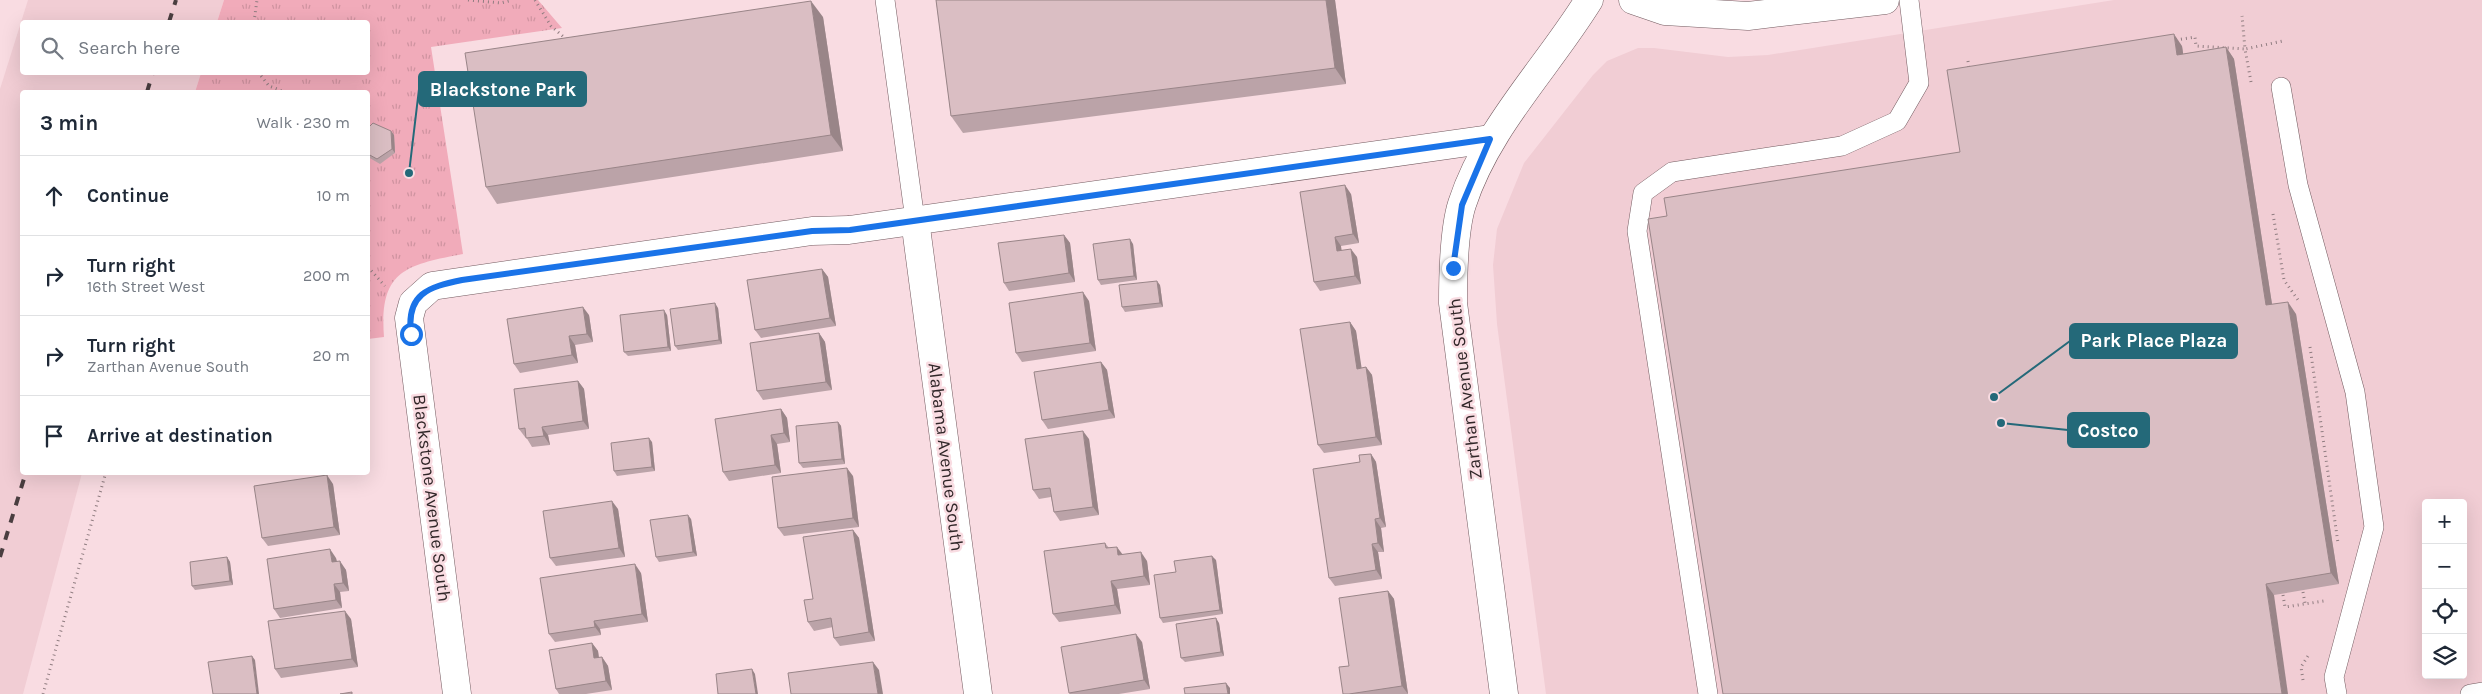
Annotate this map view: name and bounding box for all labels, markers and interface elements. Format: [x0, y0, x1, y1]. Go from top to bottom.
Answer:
search box [20, 20, 370, 75]
icon: search [38, 34, 66, 62]
text: Search here [78, 37, 180, 59]
callout: Blackstone Park [419, 72, 586, 106]
text: Blackstone Park [430, 79, 576, 101]
text: 3 min [40, 111, 98, 135]
text: Walk · 230 m [256, 113, 350, 132]
icon: ahead [40, 182, 68, 210]
text: Continue [87, 185, 169, 207]
text: 10 m [316, 186, 350, 205]
text: Turn right [87, 255, 176, 277]
route end [1442, 257, 1465, 280]
icon: right [40, 262, 68, 290]
text: 200 m [303, 266, 350, 285]
text: 16th Street West [87, 277, 205, 296]
street label: Zarthan Avenue South [1443, 297, 1487, 481]
route start [400, 323, 423, 346]
callout: Park Place Plaza [2070, 324, 2237, 358]
text: Park Place Plaza [2081, 330, 2227, 352]
text: Turn right [87, 335, 176, 357]
icon: right [40, 342, 68, 370]
text: 20 m [312, 346, 350, 365]
text: Zarthan Avenue South [87, 357, 249, 376]
street label: Alabama Avenue South [924, 362, 968, 552]
street label: Blackstone Avenue South [408, 393, 456, 603]
callout: Costco [2068, 413, 2149, 447]
text: Costco [2077, 420, 2139, 442]
icon: arrive [40, 422, 68, 450]
text: Arrive at destination [87, 425, 273, 447]
map controls [2422, 499, 2467, 679]
button: + [2422, 499, 2467, 544]
button: − [2422, 544, 2467, 589]
button: locate [2422, 589, 2467, 634]
button: layers [2422, 634, 2467, 679]

